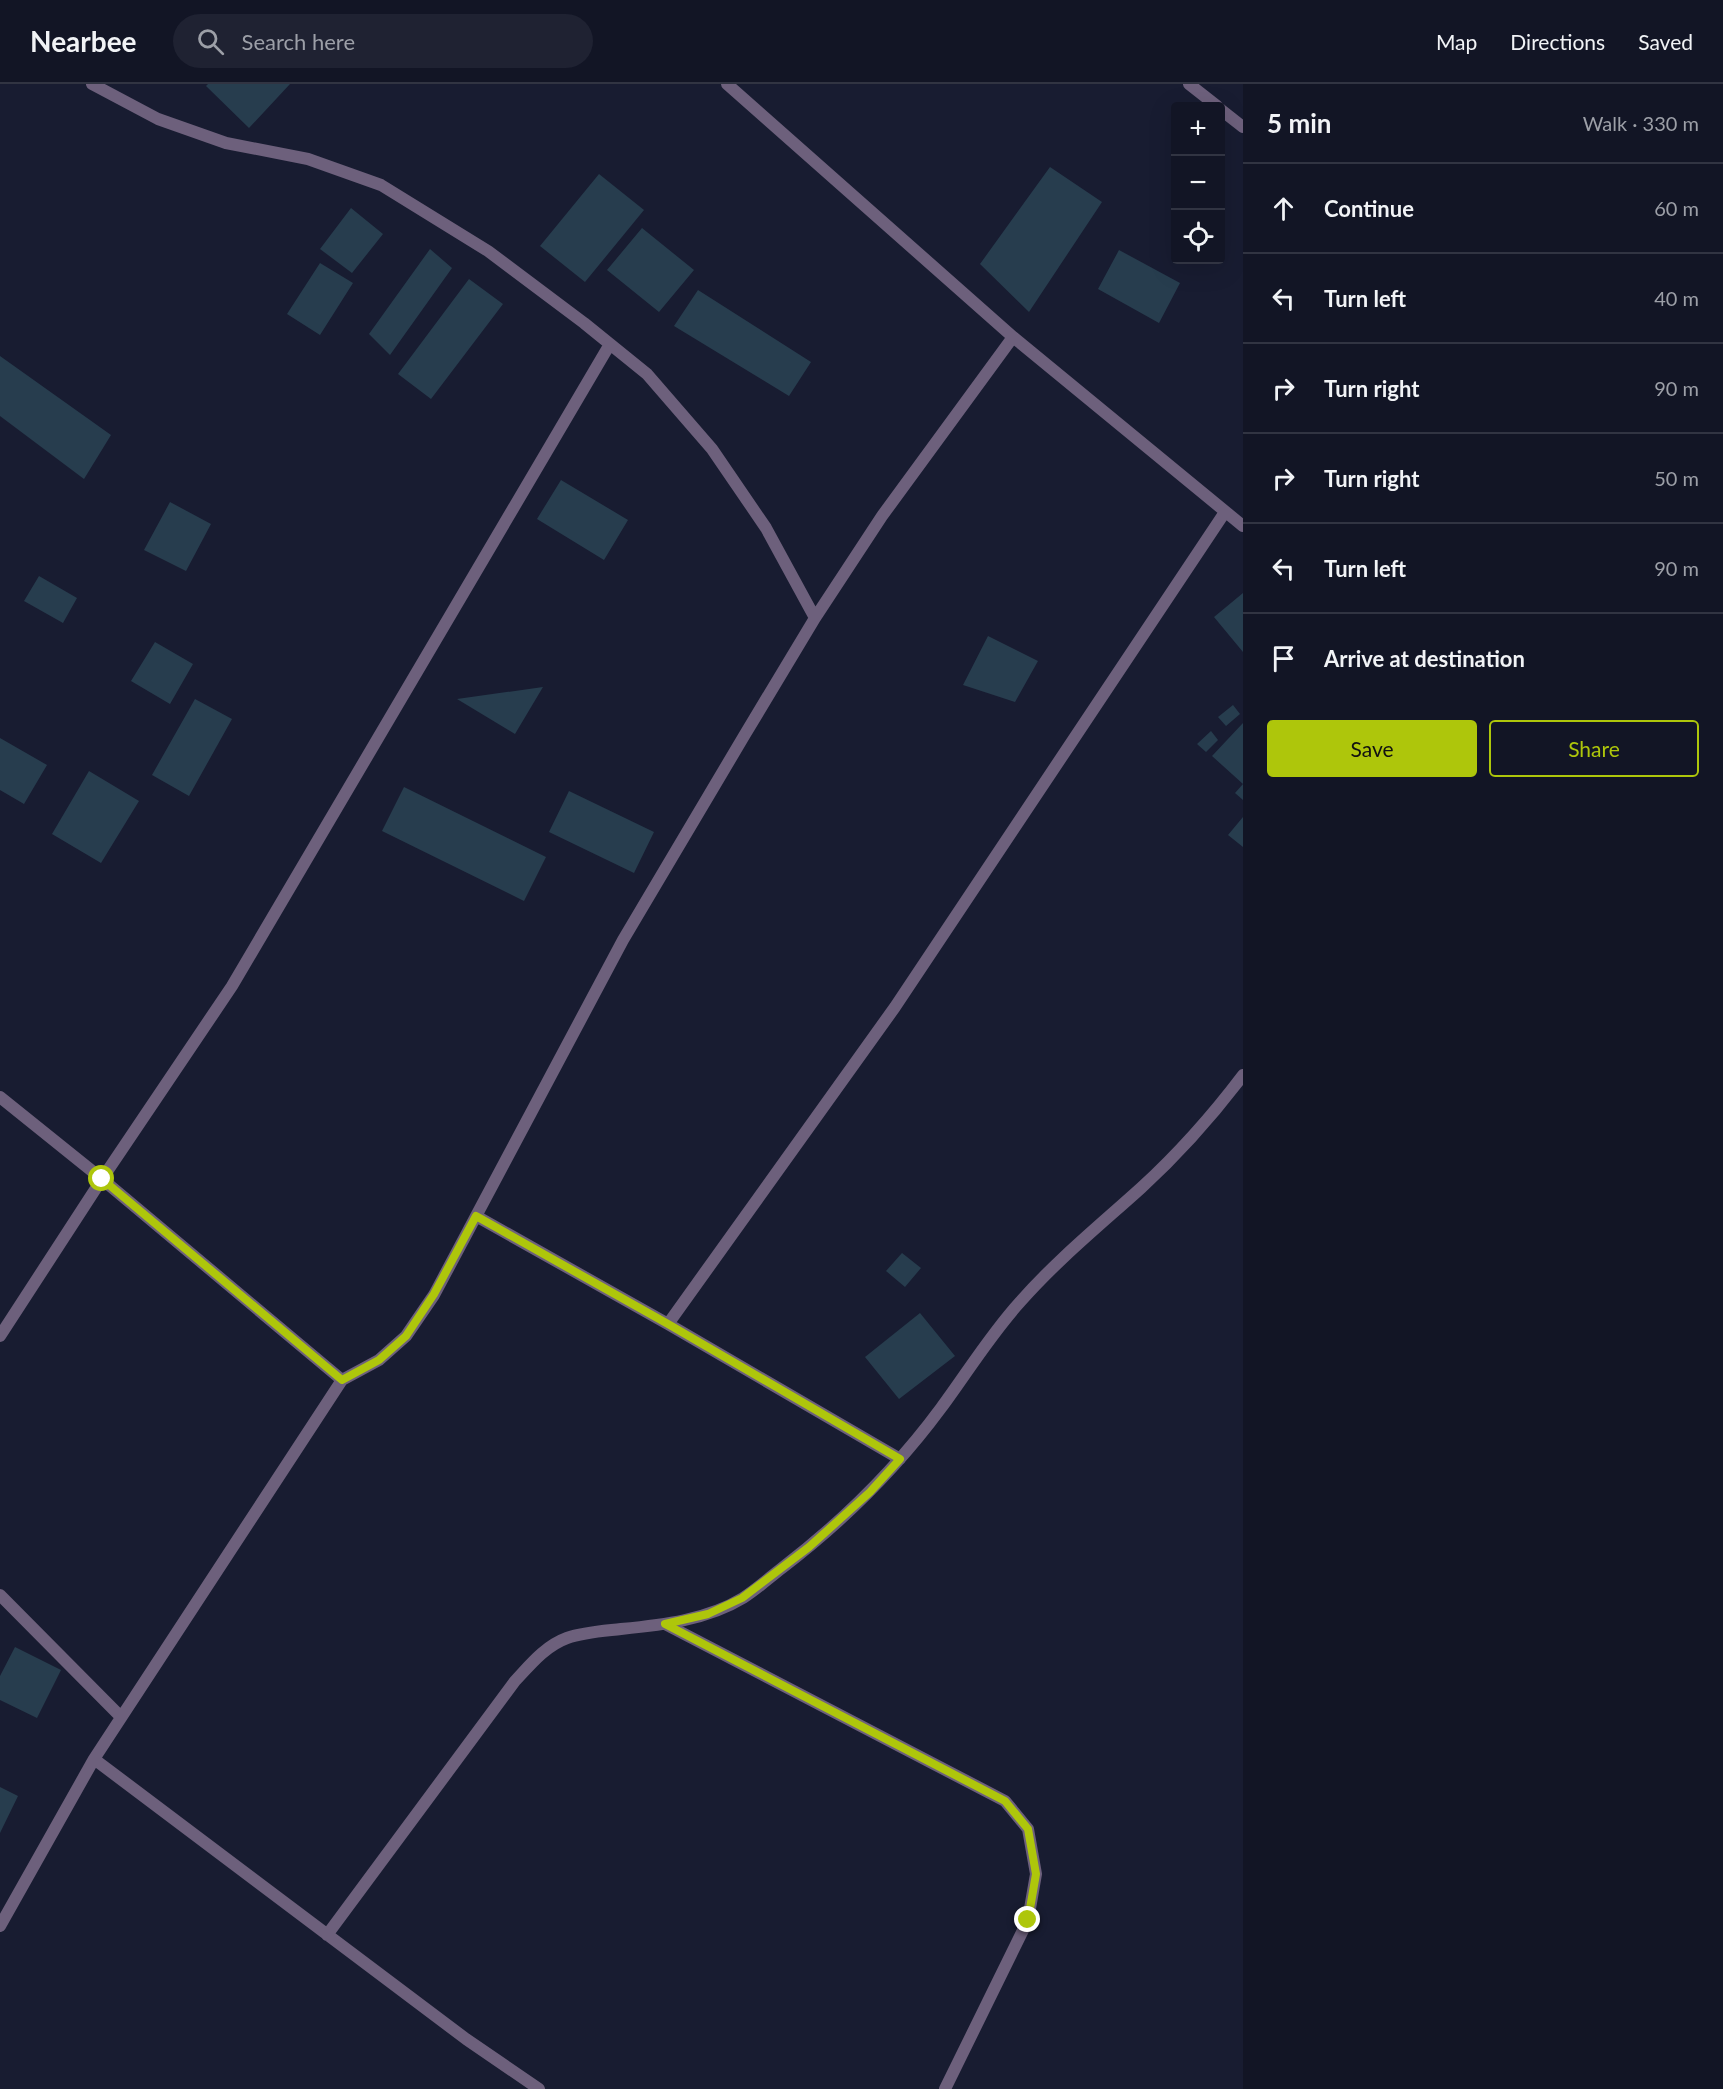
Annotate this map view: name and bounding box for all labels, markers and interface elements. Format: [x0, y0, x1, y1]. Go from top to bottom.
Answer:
search box [173, 14, 593, 68]
text: Nearbee [30, 24, 137, 58]
icon: search [194, 25, 227, 58]
text: Search here [242, 28, 355, 55]
text: Map [1436, 29, 1477, 54]
text: Directions [1510, 29, 1605, 54]
text: Saved [1638, 29, 1693, 54]
map controls [1171, 102, 1225, 264]
button: + [1171, 102, 1225, 156]
text: 5 min [1267, 107, 1331, 139]
text: Walk · 330 m [1583, 111, 1699, 135]
button: − [1171, 156, 1225, 210]
icon: ahead [1267, 192, 1300, 225]
text: Continue [1324, 195, 1414, 222]
text: 60 m [1654, 196, 1699, 220]
button: locate [1171, 210, 1225, 264]
icon: left [1267, 282, 1300, 315]
text: Turn left [1324, 285, 1406, 312]
text: 40 m [1654, 286, 1699, 310]
icon: right [1267, 372, 1300, 405]
text: Turn right [1324, 375, 1419, 402]
text: 90 m [1654, 376, 1699, 400]
icon: right [1267, 462, 1300, 495]
text: Turn right [1324, 465, 1419, 492]
text: 50 m [1654, 466, 1699, 490]
icon: left [1267, 552, 1300, 585]
text: Turn left [1324, 555, 1406, 582]
text: 90 m [1654, 556, 1699, 580]
icon: arrive [1267, 642, 1300, 675]
text: Arrive at destination [1324, 645, 1525, 672]
button: Save [1267, 720, 1477, 777]
button: Share [1489, 720, 1699, 777]
route start [88, 1165, 114, 1191]
route end [1014, 1906, 1040, 1932]

